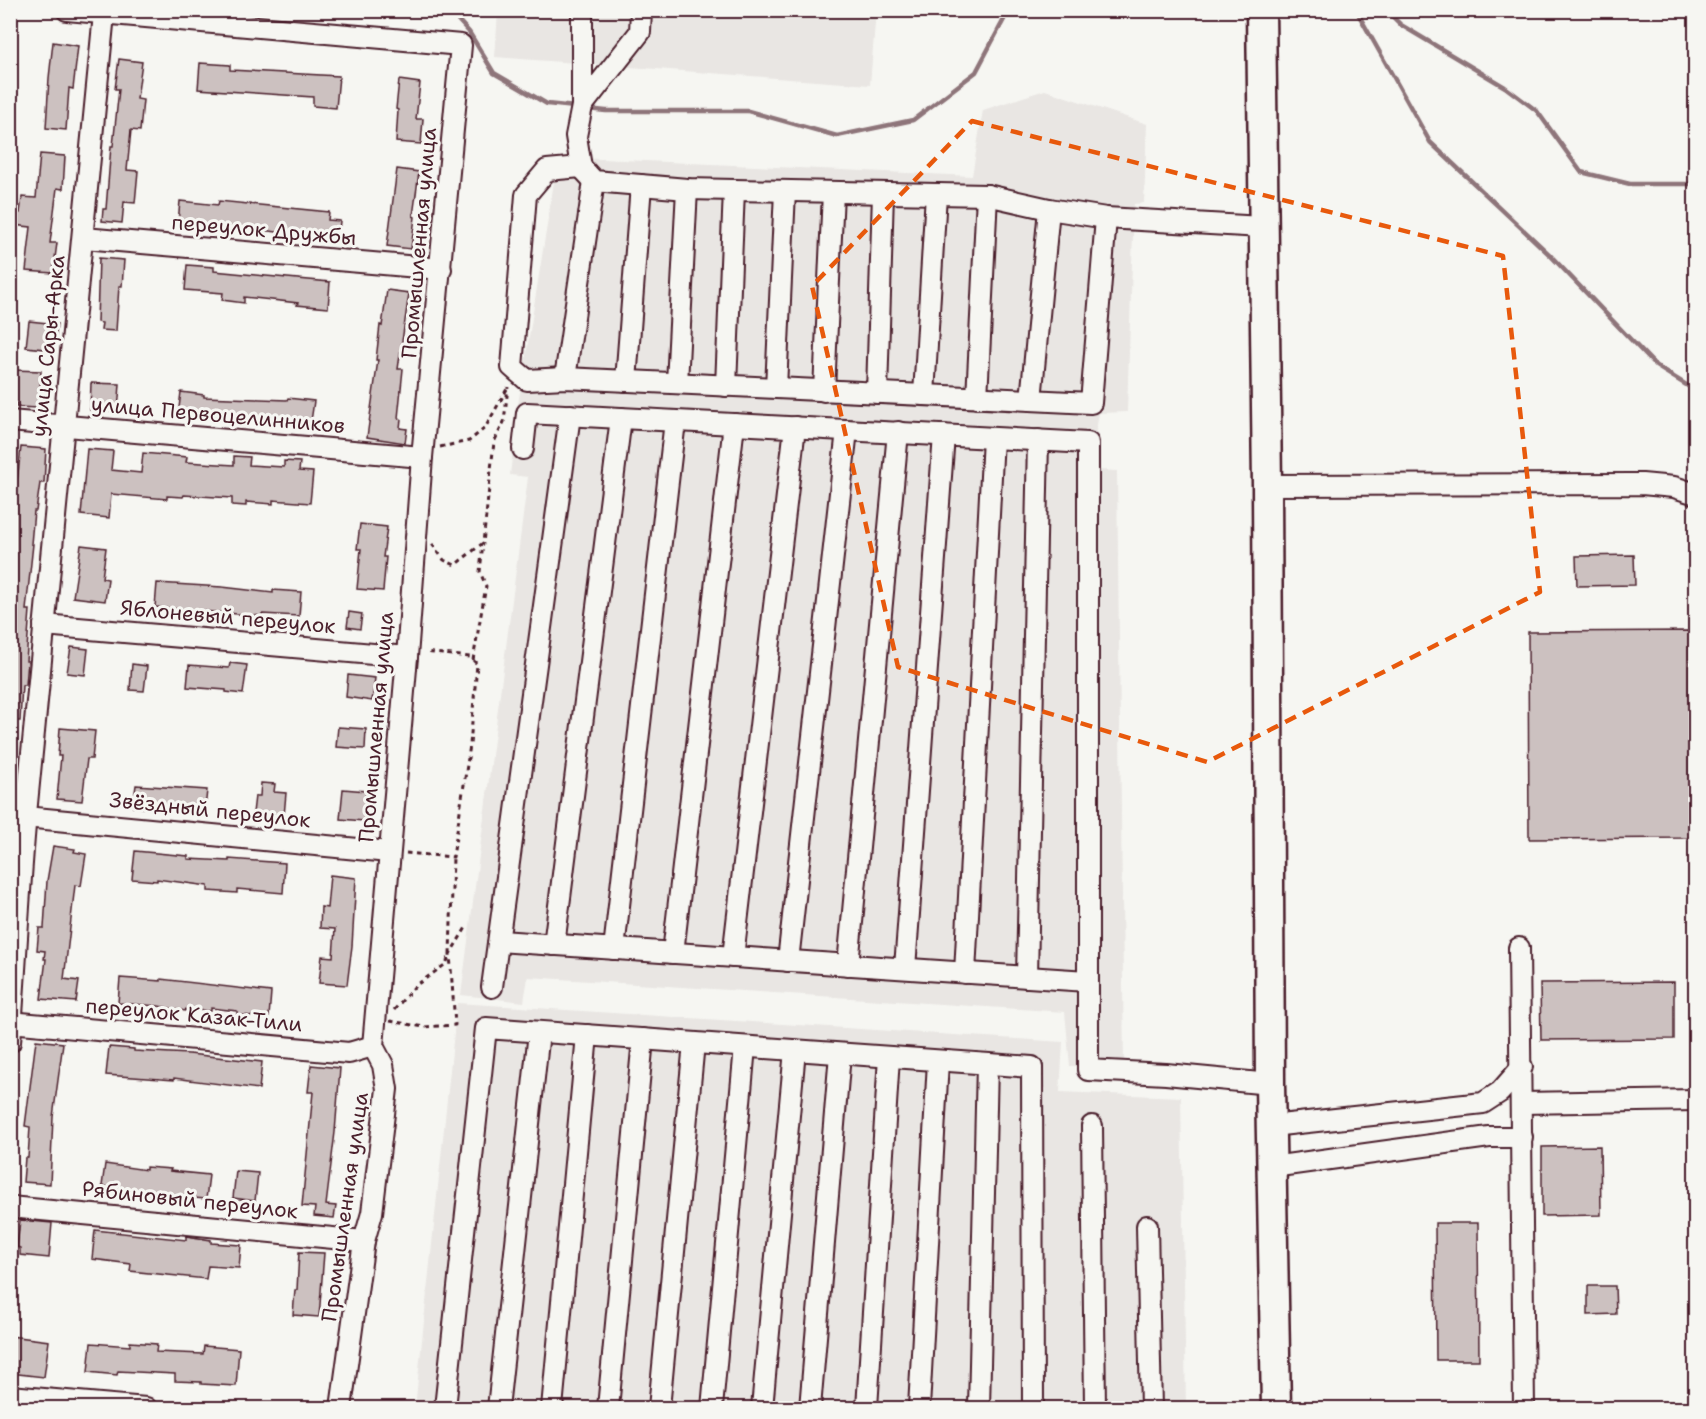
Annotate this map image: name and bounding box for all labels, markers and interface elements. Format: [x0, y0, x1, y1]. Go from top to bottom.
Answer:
street label: Промышленная улица [395, 126, 443, 360]
street label: переулок Дружбы [170, 208, 358, 252]
street label: улица Сары-Арка [25, 254, 71, 438]
street label: улица Первоцелинников [90, 390, 346, 440]
street label: Яблоневый переулок [119, 594, 337, 640]
street label: Промышленная улица [352, 610, 400, 844]
street label: Звёздный переулок [108, 786, 312, 834]
street label: переулок Казак-Тили [84, 992, 304, 1038]
street label: Промышленная улица [315, 1090, 375, 1324]
street label: Рябиновый переулок [81, 1175, 299, 1225]

